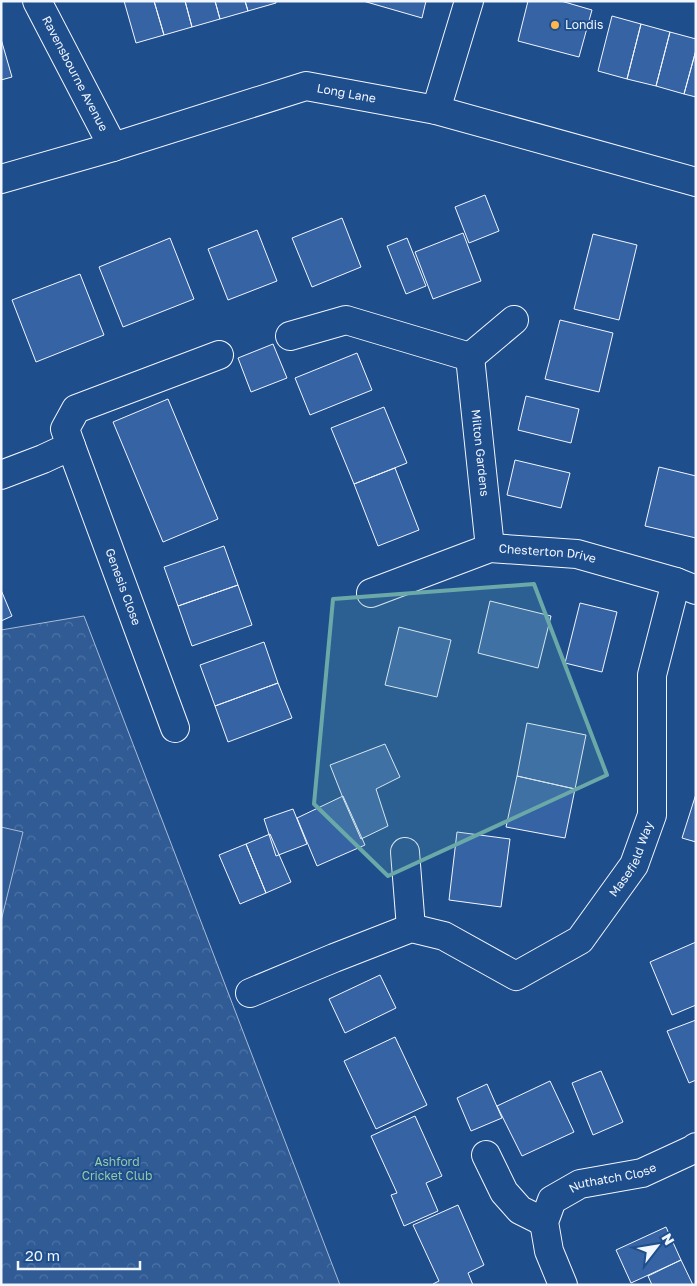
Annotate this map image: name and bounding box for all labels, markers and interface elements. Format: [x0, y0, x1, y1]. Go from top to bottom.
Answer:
street label: Ravensbourne Avenue [39, 13, 112, 134]
place label: Londis [565, 17, 603, 32]
marker: Londis [549, 19, 561, 31]
street label: Long Lane [316, 80, 377, 106]
street label: Milton Gardens [469, 408, 493, 497]
street label: Chesterton Drive [498, 541, 598, 566]
street label: Genesis Close [102, 546, 145, 627]
street label: Masefield Way [606, 819, 656, 900]
park label: Ashford Cricket Club [82, 1154, 152, 1183]
street label: Nuthatch Close [566, 1159, 659, 1196]
north arrow [632, 1221, 682, 1271]
text: N [659, 1230, 679, 1248]
scale bar [18, 1238, 140, 1270]
text: 20 m [25, 1246, 60, 1264]

